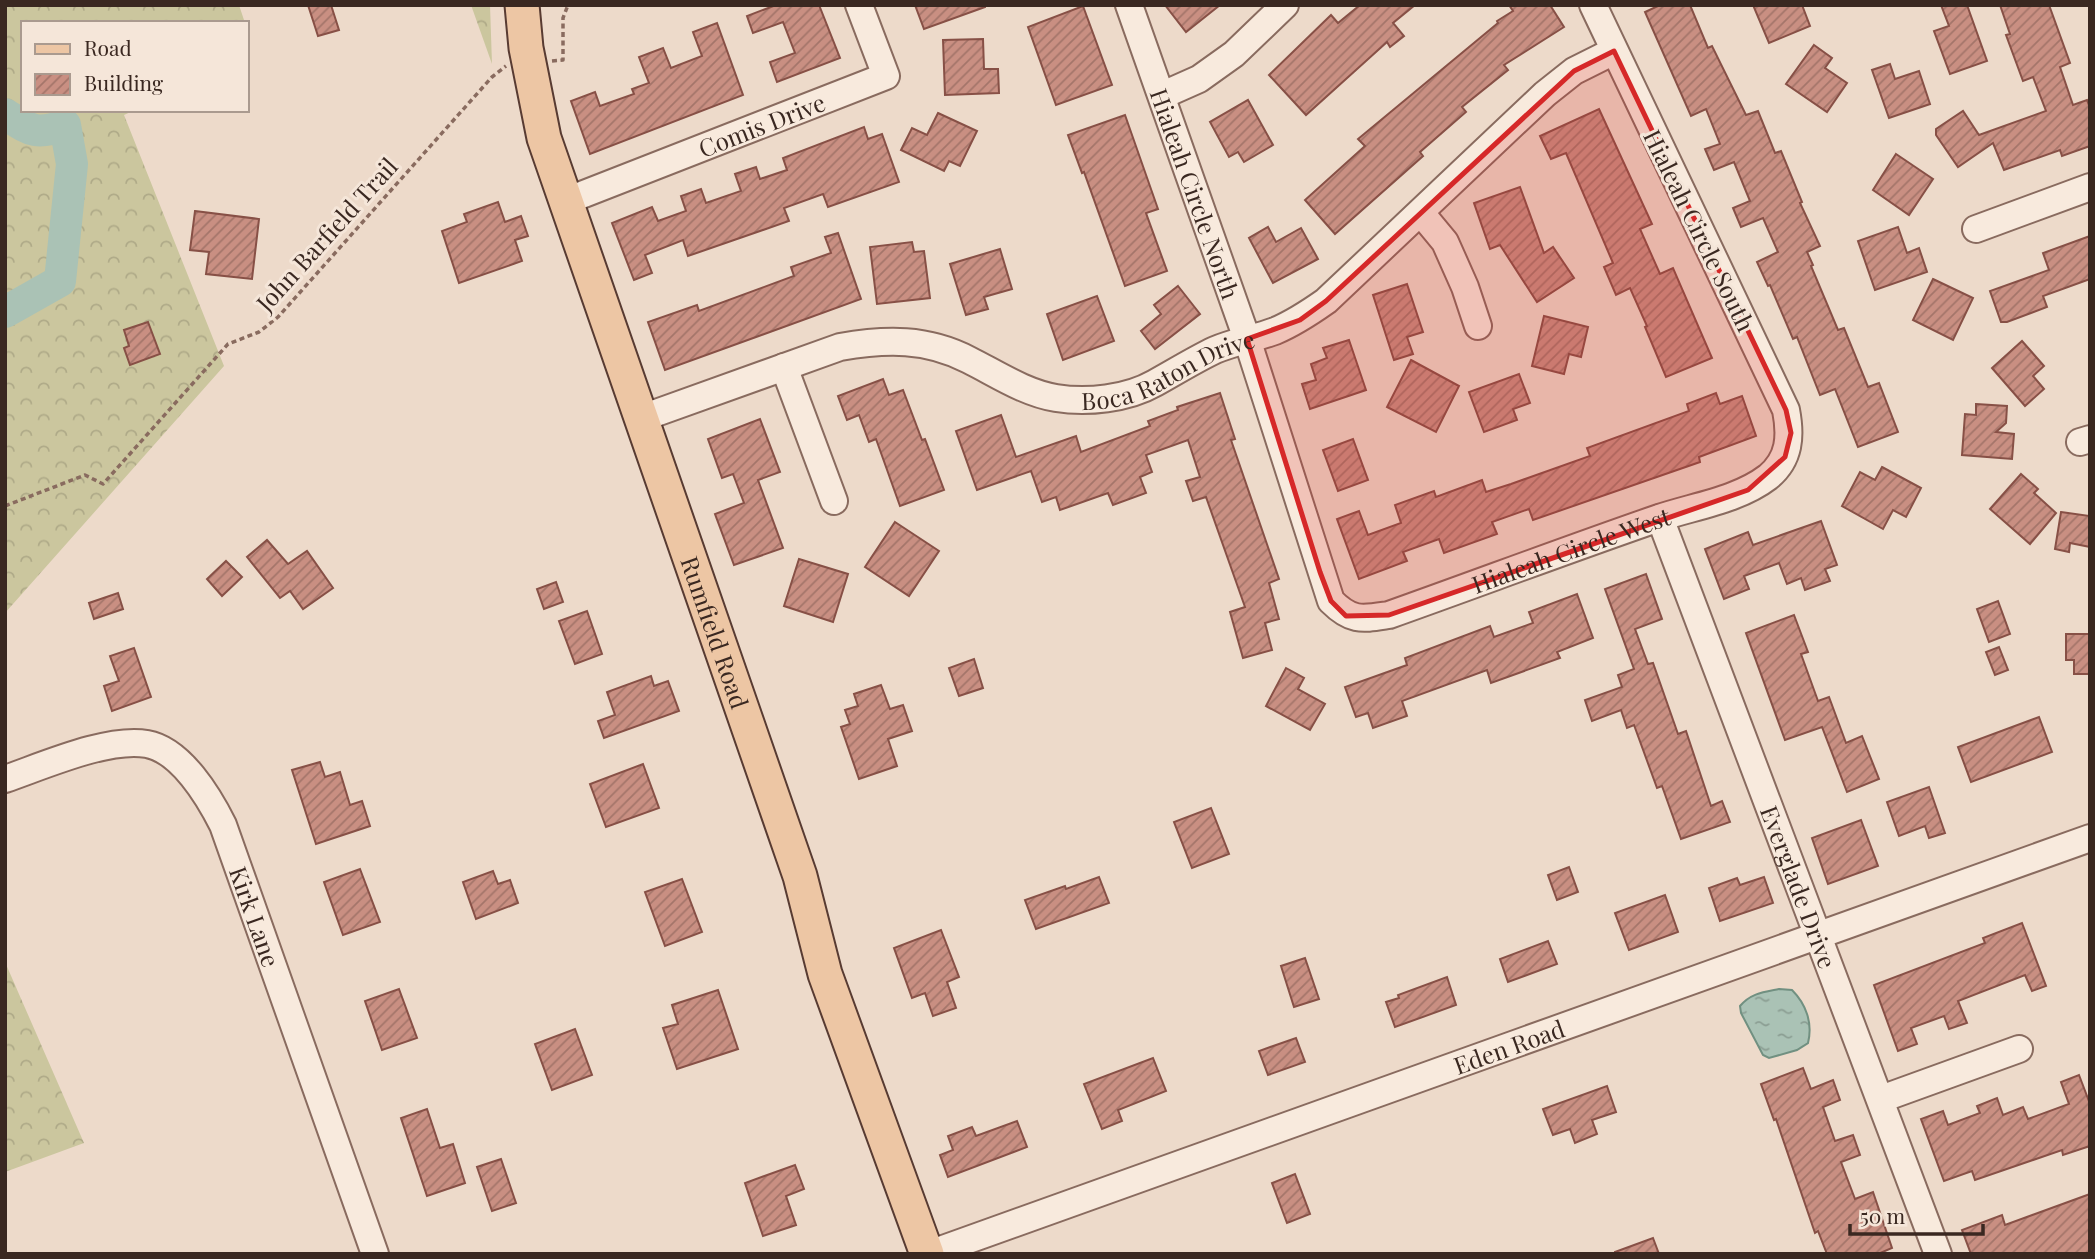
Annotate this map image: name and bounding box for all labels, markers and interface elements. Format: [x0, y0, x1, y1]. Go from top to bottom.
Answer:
legend [21, 21, 248, 112]
text: Road [84, 33, 132, 61]
text: Building [84, 68, 163, 96]
street label: Hialeah Circle North [1144, 84, 1248, 303]
street label: Comis Drive [694, 85, 830, 164]
street label: Hialeah Circle South [1637, 124, 1763, 336]
street label: John Barfield Trail [248, 150, 404, 319]
street label: Boca Raton Drive [1081, 322, 1258, 416]
street label: Hialeah Circle West [1467, 499, 1674, 600]
street label: Rumfield Road [674, 552, 757, 713]
street label: Everglade Drive [1754, 801, 1844, 972]
street label: Kirk Lane [223, 862, 288, 971]
street label: Eden Road [1449, 1012, 1569, 1081]
scale bar [1850, 1192, 1983, 1236]
text: 50 m [1860, 1201, 1906, 1229]

